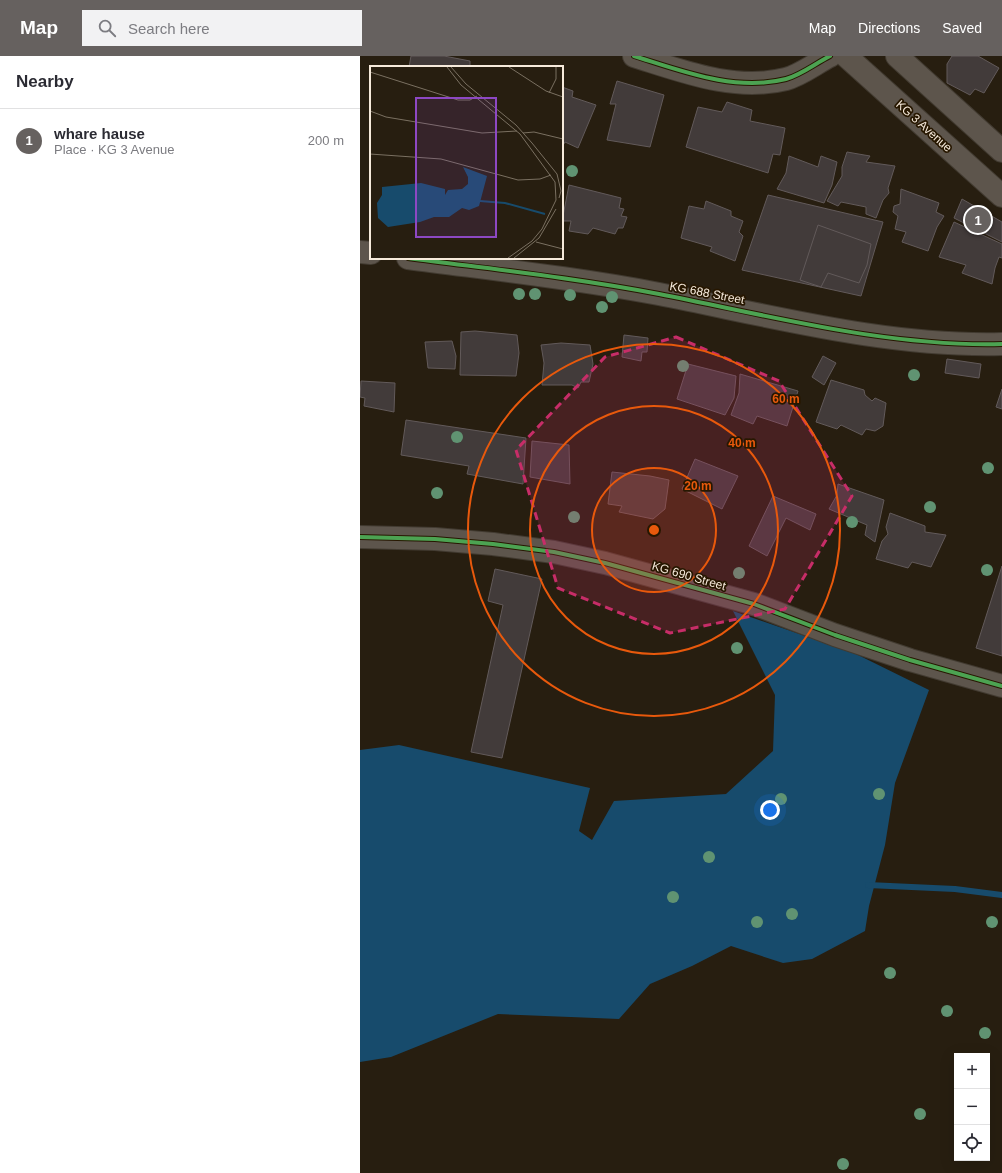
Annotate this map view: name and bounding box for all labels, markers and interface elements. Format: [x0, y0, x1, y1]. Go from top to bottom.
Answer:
search box [82, 10, 362, 46]
text: Map [20, 17, 58, 38]
icon: search [96, 17, 118, 39]
text: Search here [128, 20, 210, 37]
text: Map [809, 20, 836, 36]
text: Directions [858, 20, 920, 36]
text: Saved [942, 20, 982, 36]
inset map [370, 66, 563, 259]
text: Nearby [16, 72, 74, 91]
street label: KG 3 Avenue [893, 97, 955, 155]
text: whare hause [54, 125, 145, 142]
text: 1 [25, 133, 33, 148]
text: 200 m [308, 133, 344, 148]
text: Place · KG 3 Avenue [54, 142, 174, 157]
pin: 1 [965, 205, 991, 235]
street label: KG 688 Street [668, 279, 746, 307]
text: 60 m [772, 392, 800, 406]
text: 40 m [728, 436, 756, 450]
text: 20 m [684, 479, 712, 493]
centre of rings [647, 523, 661, 537]
street label: KG 690 Street [651, 559, 728, 593]
your location [760, 800, 780, 820]
map controls [954, 1053, 990, 1161]
button: + [954, 1053, 990, 1089]
button: − [954, 1089, 990, 1125]
button: locate [954, 1125, 990, 1161]

